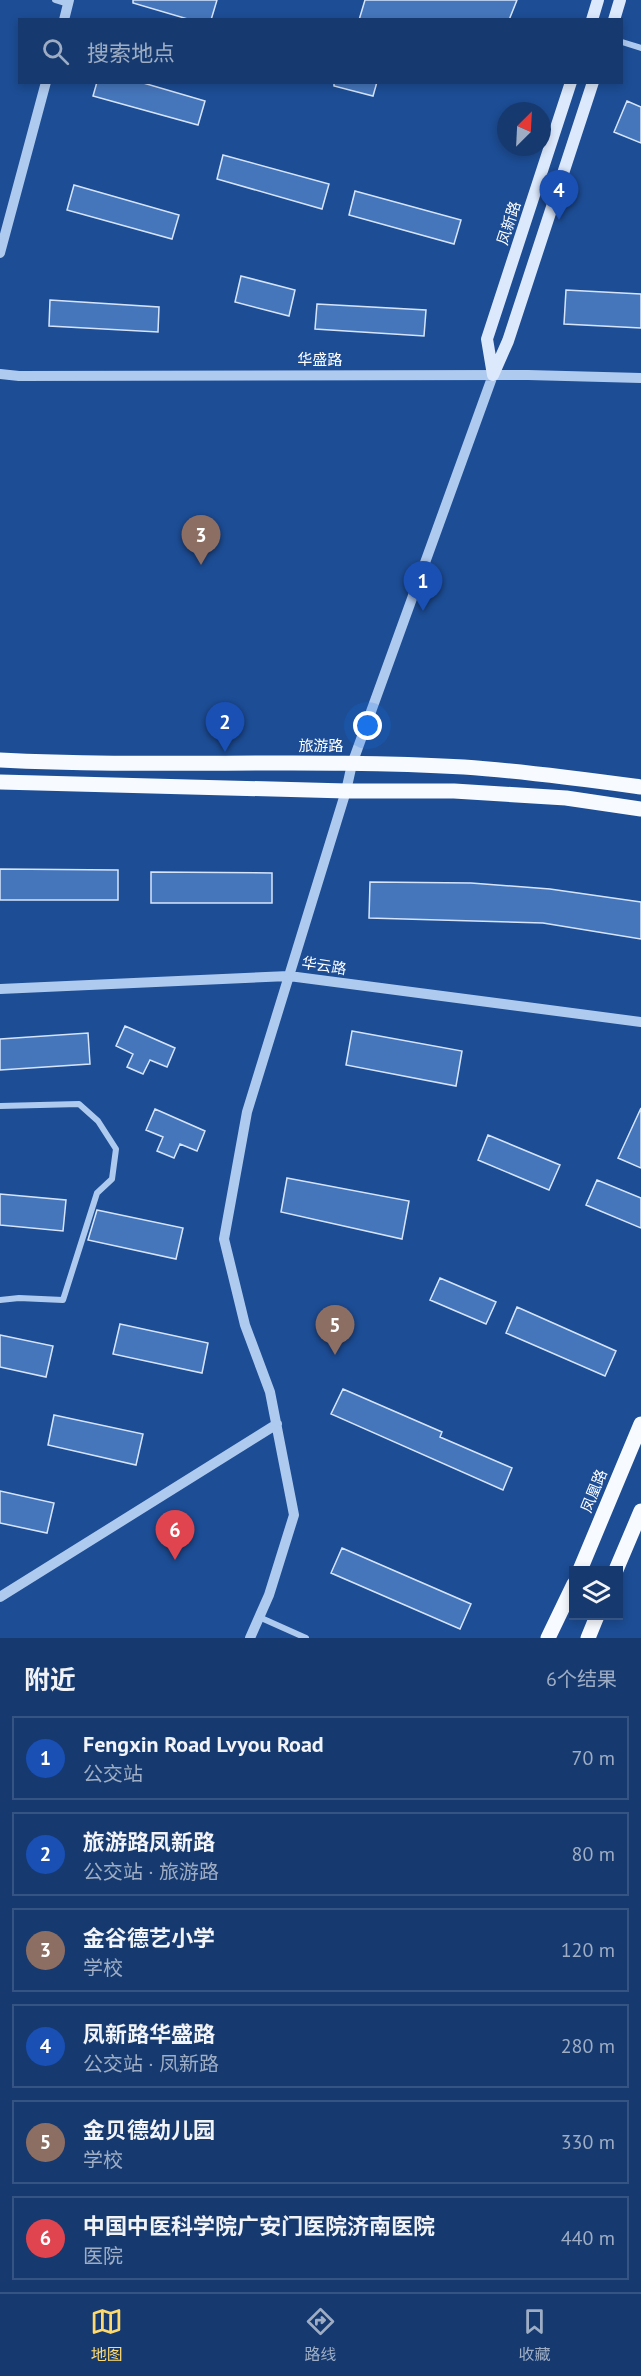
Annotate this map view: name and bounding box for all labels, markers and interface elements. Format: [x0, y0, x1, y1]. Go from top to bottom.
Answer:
search box [18, 18, 623, 84]
icon: search [39, 35, 72, 68]
text: 搜索地点 [87, 39, 175, 67]
north arrow [497, 102, 551, 156]
pin: 4 [540, 170, 578, 220]
street label: 凤新路 [493, 199, 525, 247]
street label: 华盛路 [297, 350, 343, 369]
pin: 3 [182, 516, 220, 565]
pin: 1 [404, 562, 442, 611]
pin: 2 [206, 702, 244, 752]
your location [353, 711, 382, 740]
street label: 旅游路 [298, 736, 344, 755]
street label: 华云路 [300, 953, 348, 978]
pin: 5 [316, 1306, 354, 1355]
street label: 凤凰路 [576, 1466, 611, 1515]
pin: 6 [156, 1510, 195, 1560]
map controls [569, 1566, 623, 1620]
button: layers [569, 1566, 623, 1620]
text: 附近 [24, 1663, 76, 1696]
text: 6个结果 [546, 1666, 617, 1692]
text: Fengxin Road Lvyou Road [83, 1730, 324, 1758]
text: 1 [40, 1745, 51, 1771]
text: 70 m [572, 1745, 615, 1771]
text: 公交站 [83, 1761, 143, 1787]
text: 旅游路凤新路 [83, 1828, 215, 1856]
text: 2 [40, 1841, 51, 1867]
text: 80 m [572, 1841, 615, 1867]
text: 公交站 · 旅游路 [83, 1859, 219, 1885]
text: 金谷德艺小学 [83, 1924, 215, 1952]
text: 3 [40, 1937, 51, 1963]
text: 120 m [561, 1937, 615, 1963]
text: 学校 [83, 1955, 123, 1981]
text: 凤新路华盛路 [83, 2020, 215, 2048]
text: 4 [40, 2033, 51, 2059]
text: 280 m [561, 2033, 615, 2059]
text: 公交站 · 凤新路 [83, 2051, 219, 2077]
text: 金贝德幼儿园 [83, 2116, 215, 2144]
text: 5 [40, 2129, 51, 2155]
text: 330 m [561, 2129, 615, 2155]
text: 学校 [83, 2147, 123, 2173]
text: 中国中医科学院广安门医院济南医院 [83, 2212, 435, 2240]
text: 6 [40, 2225, 51, 2251]
text: 440 m [561, 2225, 615, 2251]
text: 医院 [83, 2243, 123, 2269]
tab: 地图 [90, 2305, 123, 2365]
tab: 路线 [304, 2305, 337, 2365]
tab: 收藏 [518, 2305, 551, 2365]

